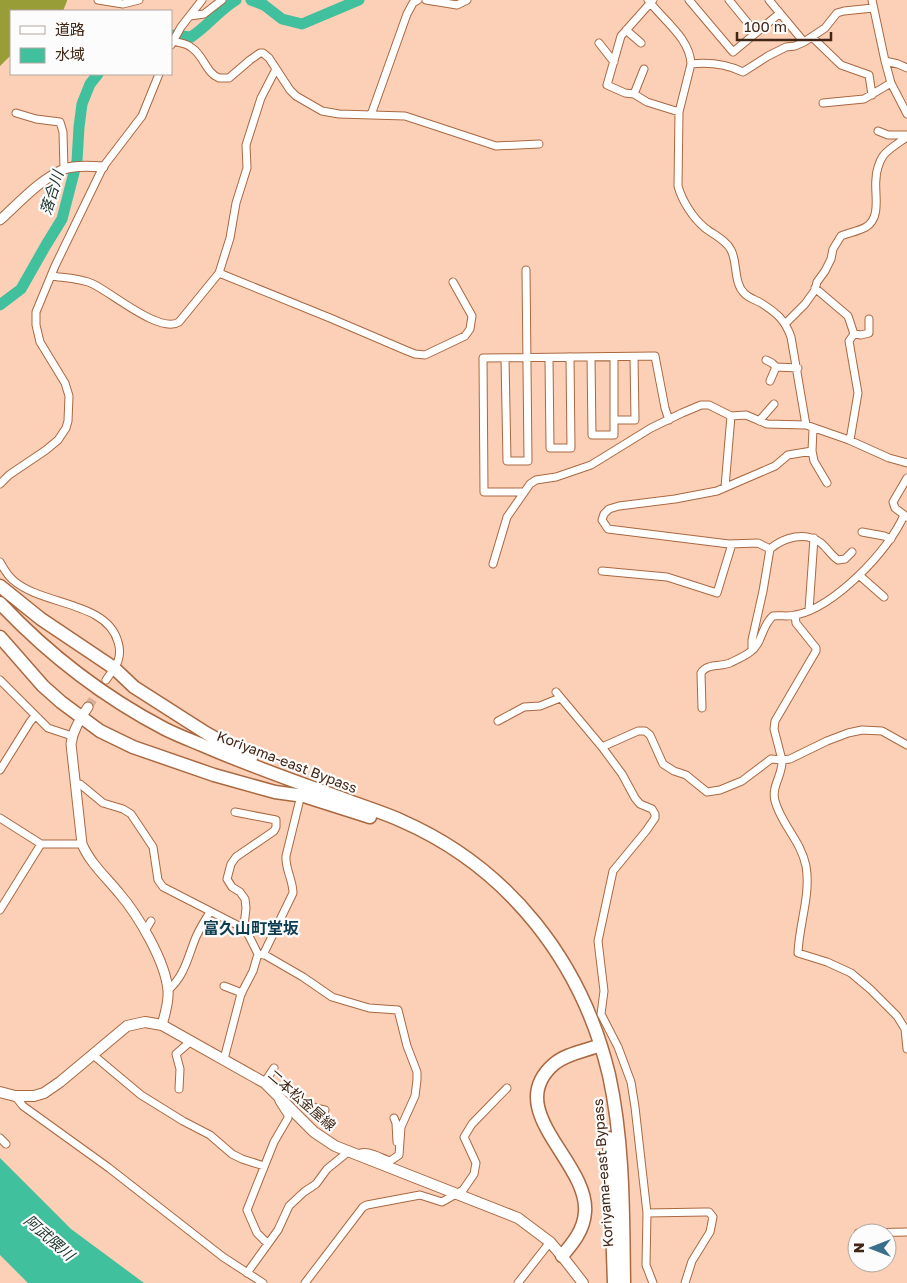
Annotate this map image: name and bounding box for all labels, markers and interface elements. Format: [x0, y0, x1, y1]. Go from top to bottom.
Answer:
legend [10, 10, 172, 75]
scale bar [737, 10, 831, 42]
text: 100 m [744, 17, 787, 35]
text: 道路 [55, 20, 85, 38]
text: 水域 [55, 45, 85, 63]
water label: 落合川 [36, 167, 67, 217]
street label: Koriyama-east Bypass [215, 727, 360, 796]
district label: 富久山町堂坂 [203, 918, 299, 938]
street label: 二本松金屋線 [265, 1066, 340, 1134]
street label: Koriyama-east Bypass [589, 1098, 616, 1248]
water label: 阿武隈川 [21, 1211, 80, 1265]
north arrow [847, 1223, 897, 1273]
text: N [850, 1243, 867, 1253]

